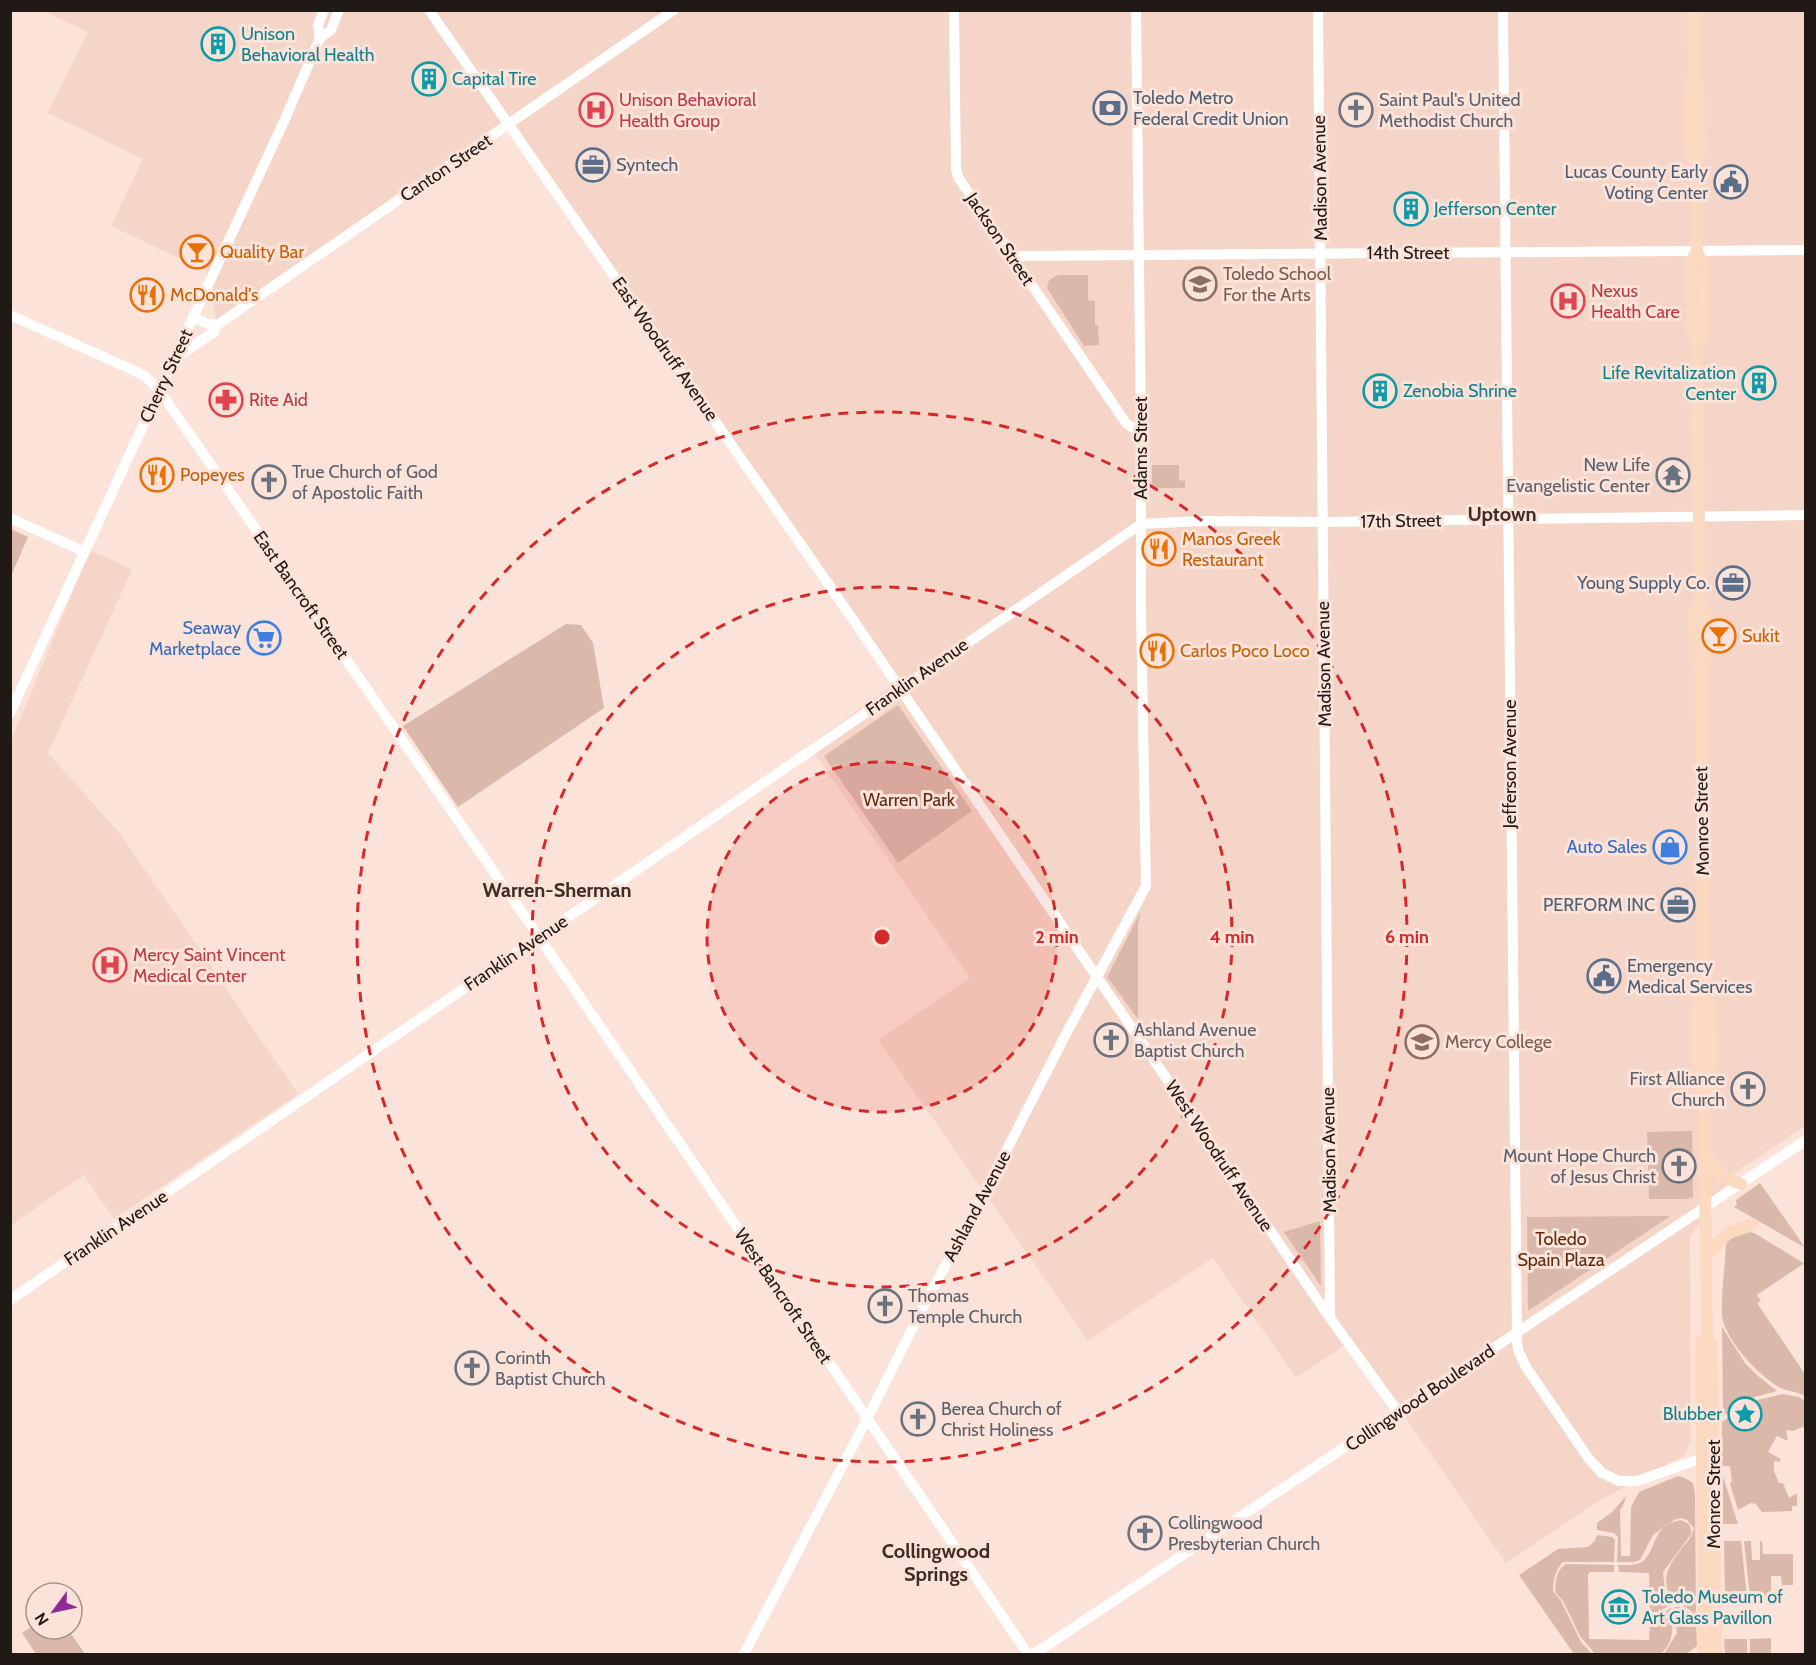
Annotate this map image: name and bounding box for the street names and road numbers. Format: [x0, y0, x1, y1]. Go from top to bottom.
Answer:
street label: Madison Avenue [1308, 115, 1332, 241]
street label: Canton Street [396, 129, 496, 207]
street label: Jackson Street [960, 188, 1039, 290]
street label: 14th Street [1367, 242, 1449, 264]
street label: East Woodruff Avenue [607, 273, 723, 425]
street label: Cherry Street [135, 326, 197, 426]
street label: Adams Street [1130, 396, 1152, 500]
street label: 17th Street [1360, 509, 1442, 533]
street label: East Bancroft Street [249, 527, 353, 663]
street label: Madison Avenue [1312, 601, 1336, 727]
street label: Franklin Avenue [861, 634, 973, 720]
street label: Jefferson Avenue [1499, 700, 1521, 829]
street label: Monroe Street [1690, 766, 1714, 876]
street label: Franklin Avenue [460, 910, 572, 996]
street label: West Woodruff Avenue [1160, 1076, 1278, 1236]
street label: Madison Avenue [1317, 1087, 1341, 1213]
street label: Ashland Avenue [939, 1147, 1015, 1265]
street label: Franklin Avenue [60, 1185, 172, 1271]
street label: West Bancroft Street [730, 1224, 836, 1368]
street label: Collingwood Boulevard [1341, 1340, 1499, 1456]
street label: Monroe Street [1703, 1439, 1725, 1549]

